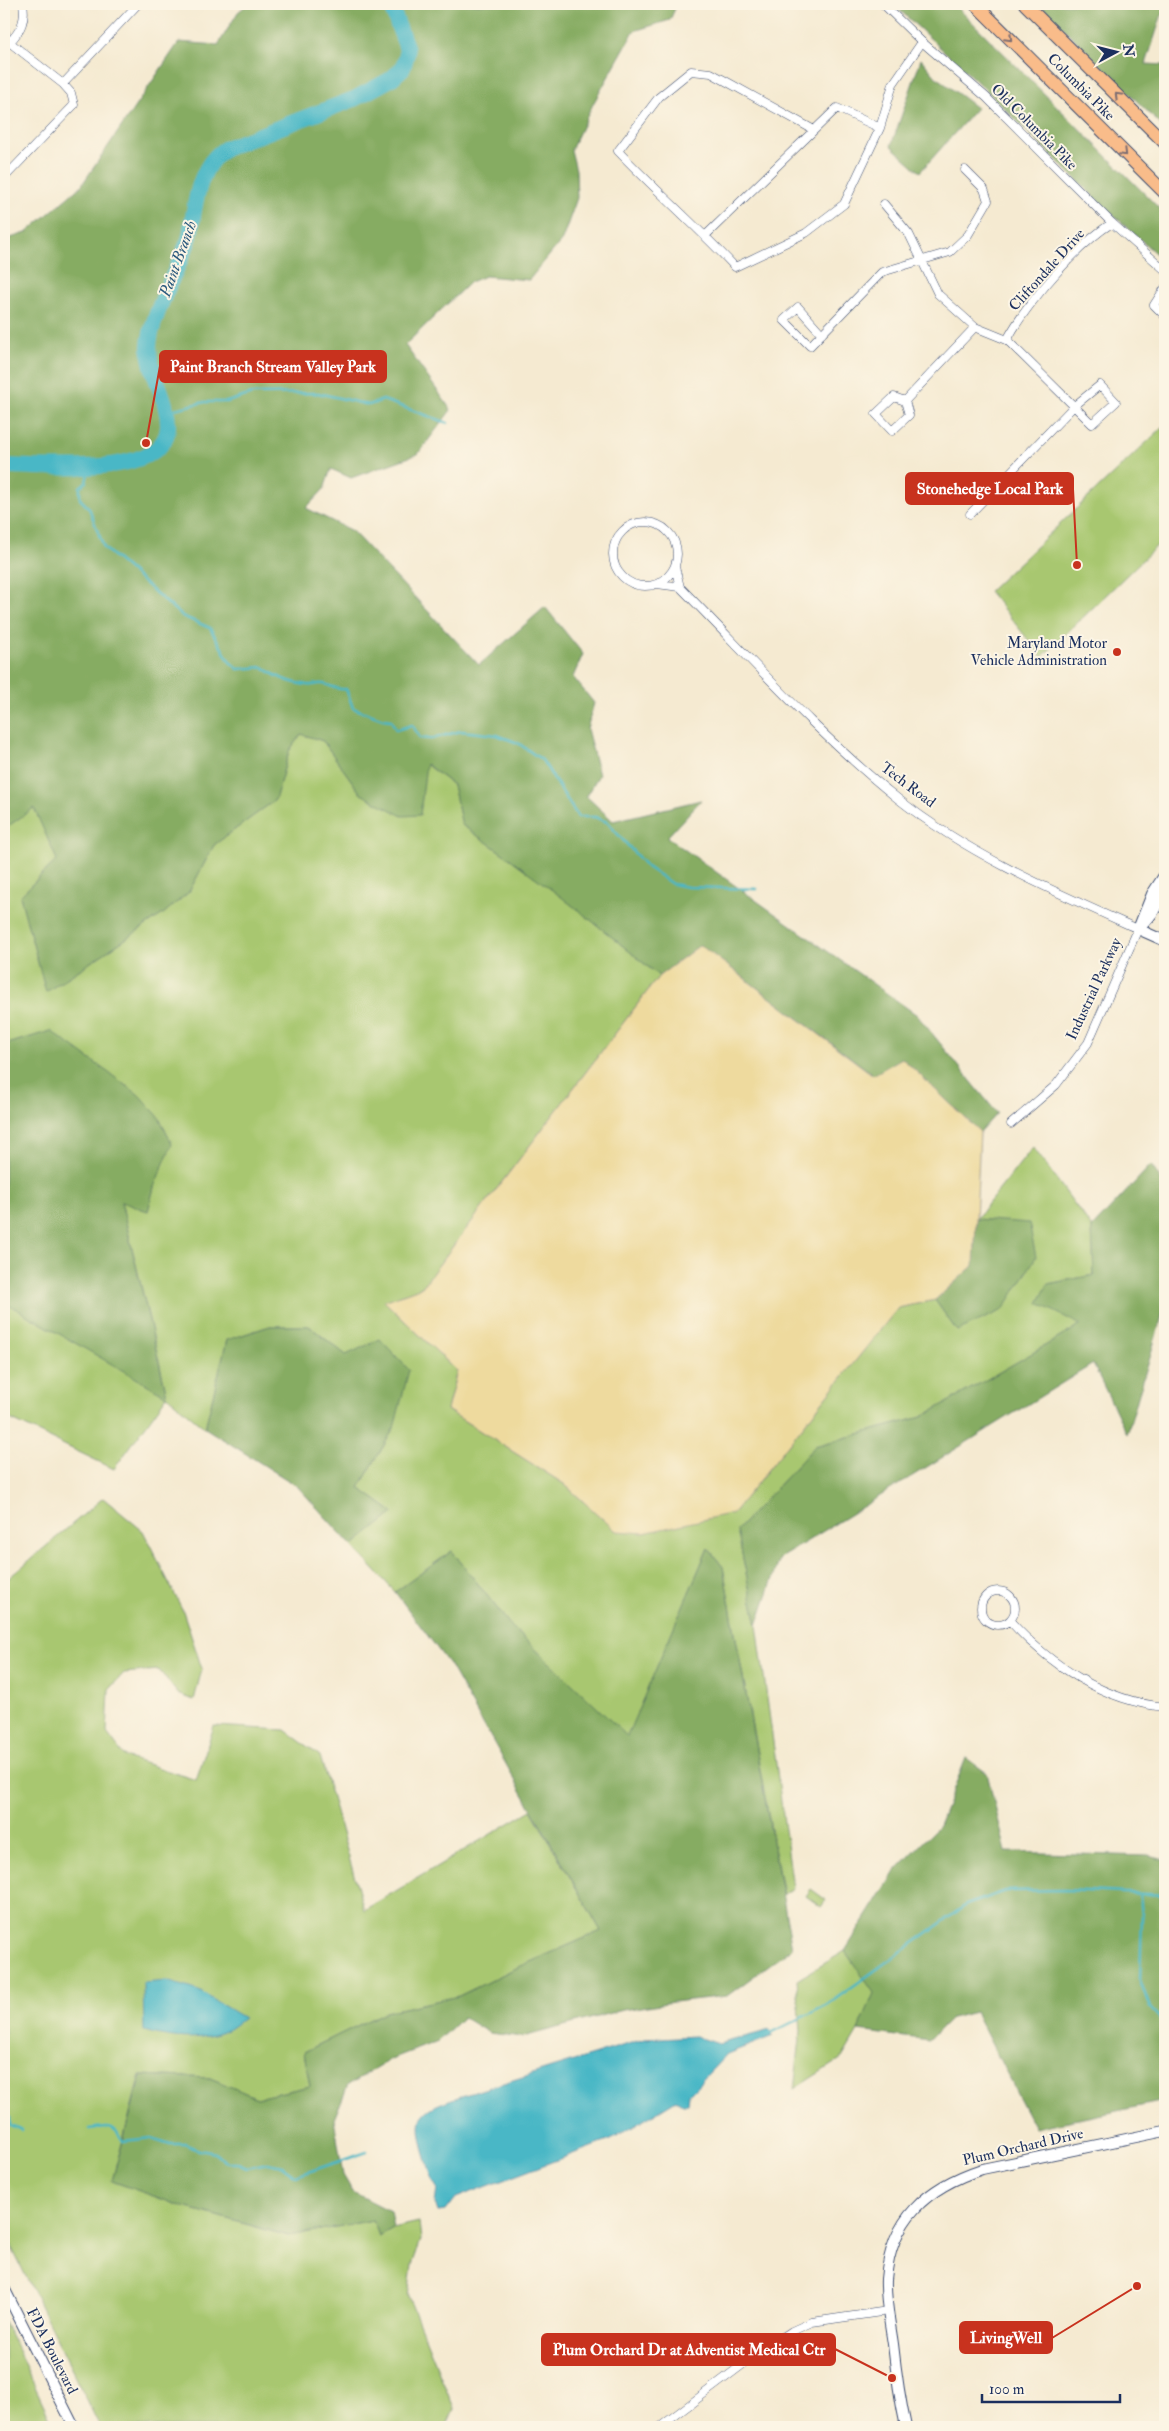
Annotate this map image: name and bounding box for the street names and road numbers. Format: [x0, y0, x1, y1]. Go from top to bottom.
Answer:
street label: Columbia Pike [1043, 49, 1119, 125]
street label: Old Columbia Pike [987, 80, 1081, 174]
street label: Cliftondale Drive [1005, 225, 1089, 315]
street label: Tech Road [877, 758, 940, 812]
street label: Industrial Parkway [1062, 934, 1126, 1043]
street label: Plum Orchard Drive [961, 2124, 1085, 2170]
street label: FDA Boulevard [22, 2305, 82, 2398]

